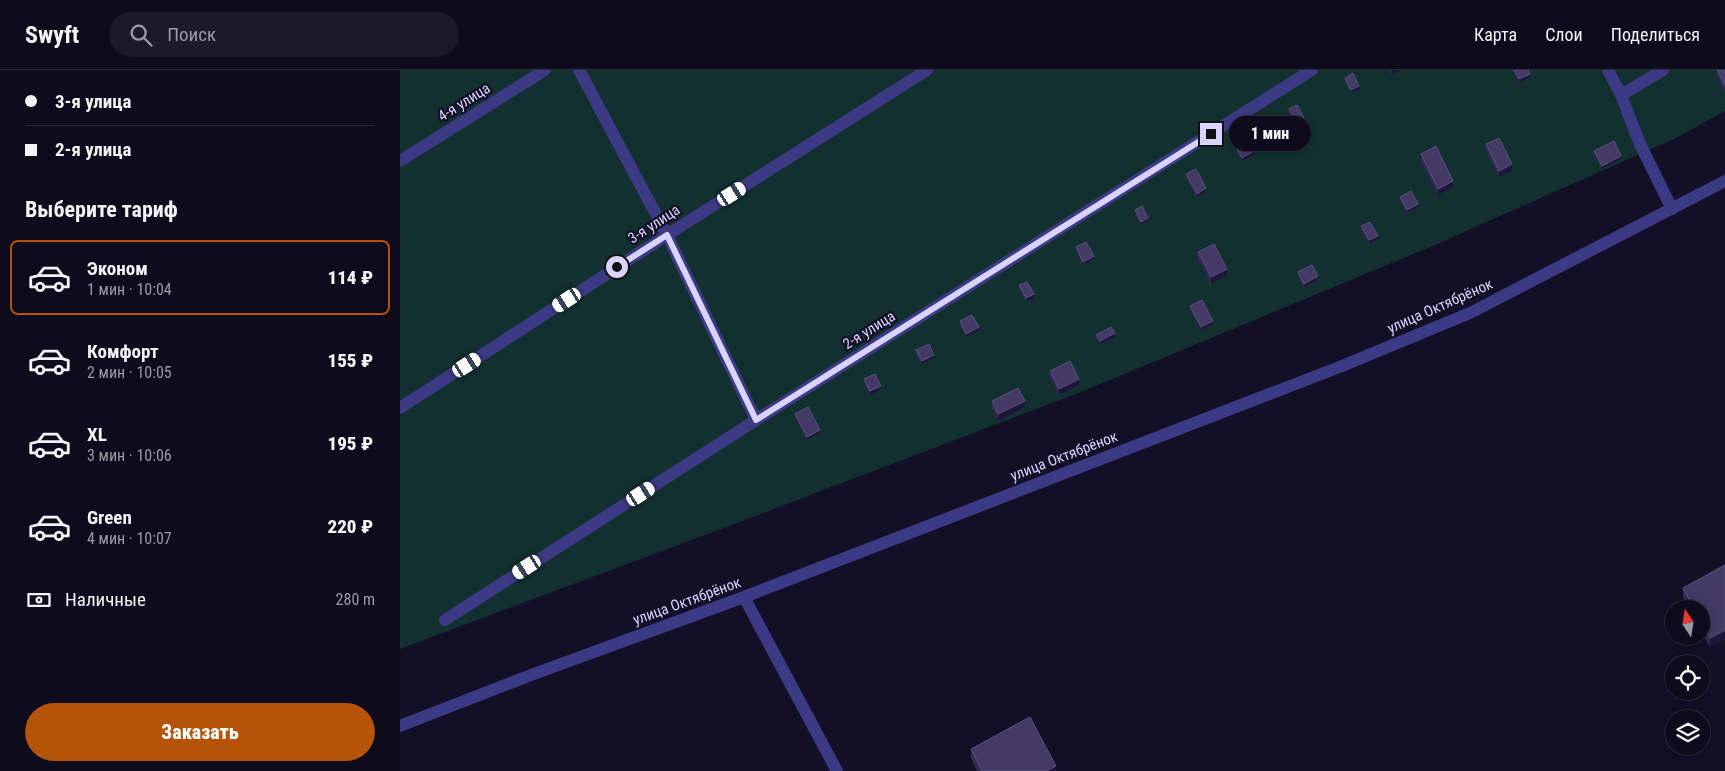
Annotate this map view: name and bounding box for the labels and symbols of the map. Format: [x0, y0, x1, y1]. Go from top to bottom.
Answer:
street label: 4-я улица [435, 79, 493, 125]
callout: 1 мин [1228, 116, 1311, 152]
route end [1200, 123, 1222, 145]
car [715, 180, 748, 208]
street label: 3-я улица [625, 201, 683, 247]
route start [606, 256, 628, 278]
street label: улица Октябрёнок [1384, 275, 1496, 337]
car [550, 286, 583, 314]
street label: 2-я улица [840, 307, 898, 353]
car [450, 351, 483, 379]
street label: улица Октябрёнок [1008, 427, 1120, 485]
car [624, 480, 657, 508]
car [510, 553, 543, 581]
street label: улица Октябрёнок [631, 573, 743, 629]
north arrow [1665, 600, 1710, 645]

